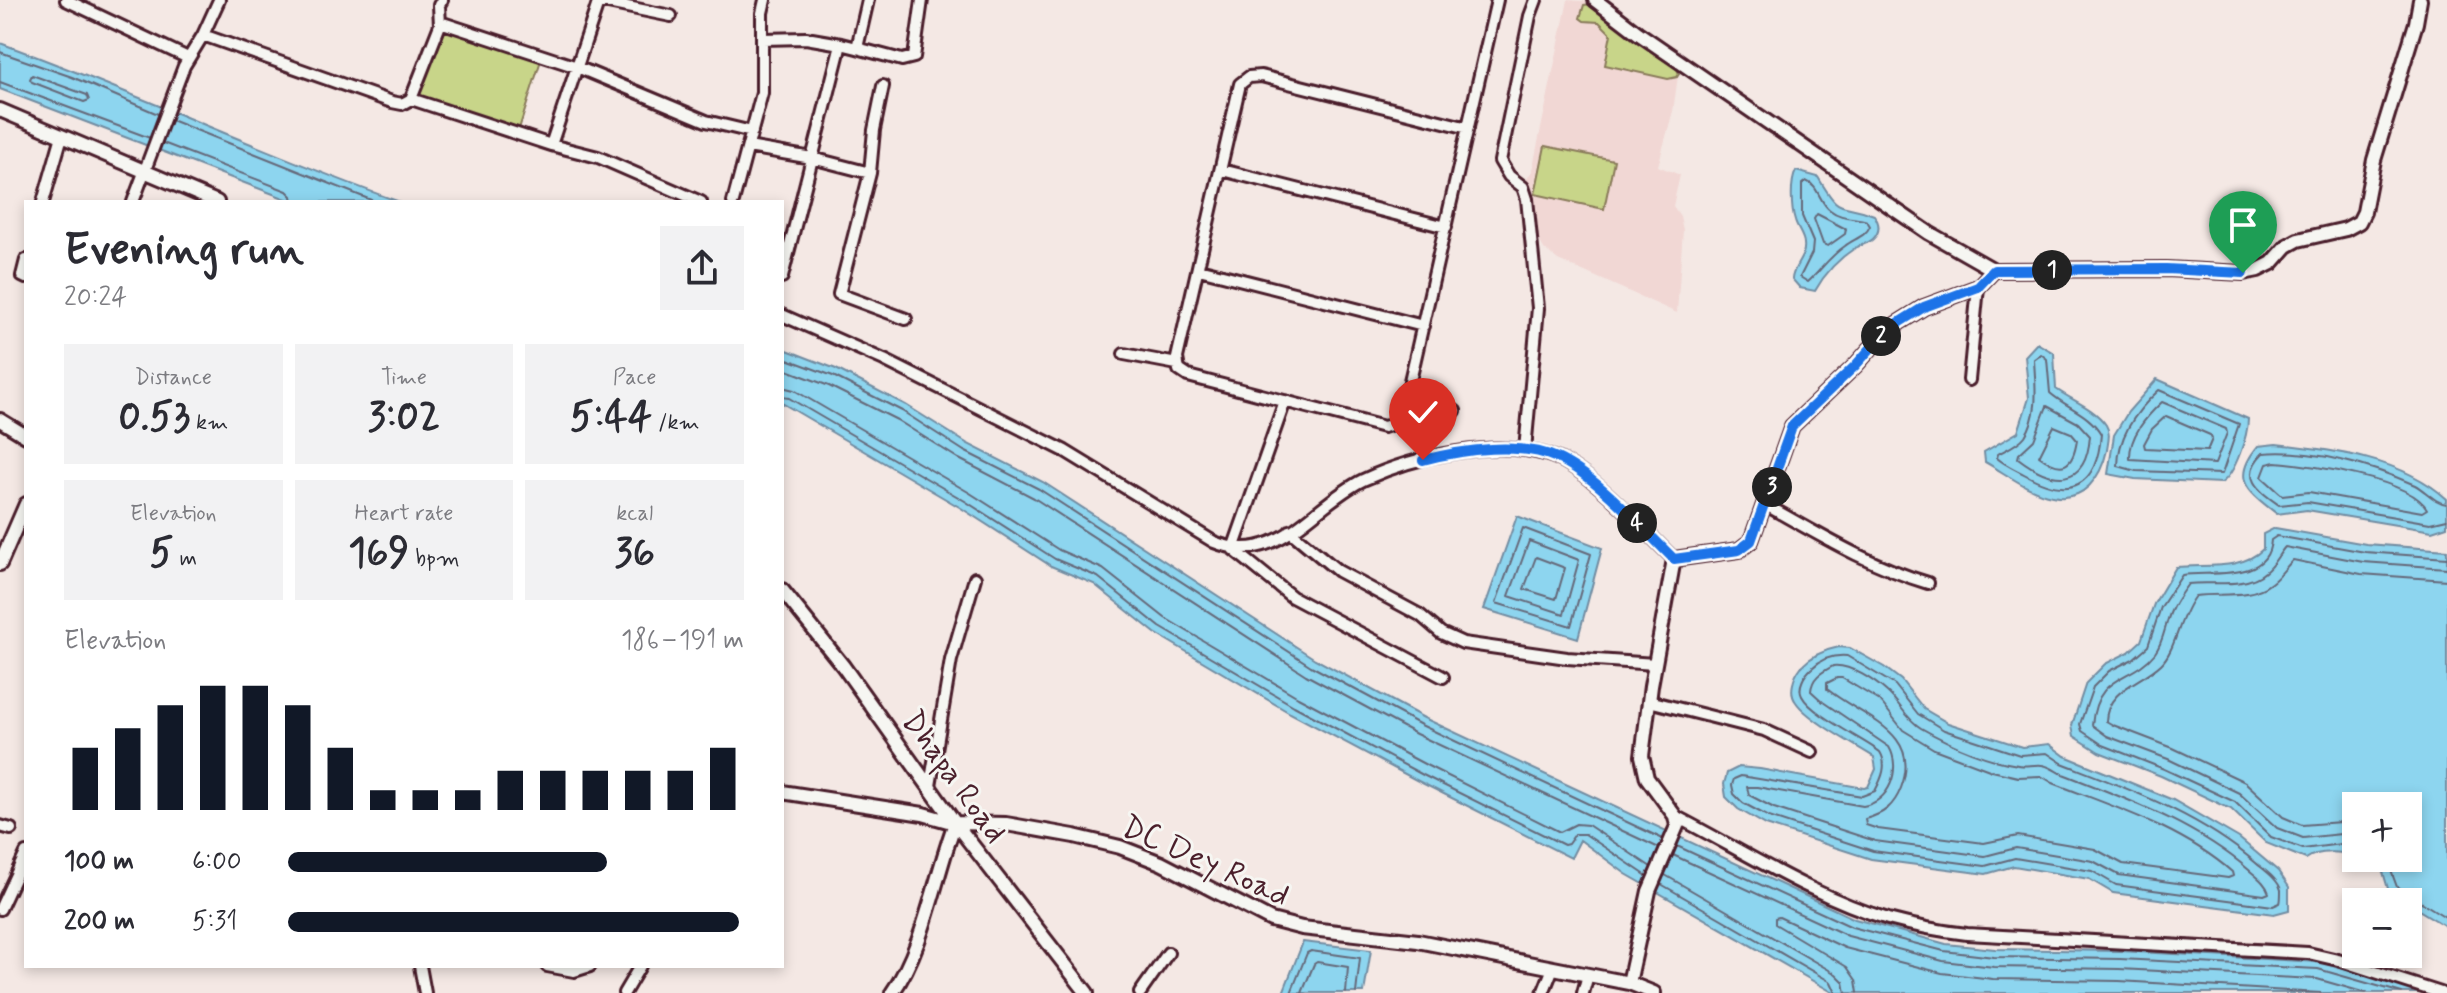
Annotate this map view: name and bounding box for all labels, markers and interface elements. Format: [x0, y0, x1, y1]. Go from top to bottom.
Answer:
pin [2209, 191, 2277, 273]
icon: arrive [2221, 203, 2265, 247]
text: Evening run [64, 222, 304, 280]
button: share [660, 226, 744, 310]
pin: 1 [2032, 250, 2072, 290]
text: 1 [2047, 256, 2057, 284]
text: 20:24 [64, 281, 127, 315]
pin: 2 [1861, 316, 1901, 356]
text: 2 [1876, 322, 1886, 350]
text: Distance [135, 364, 212, 392]
text: Time [381, 364, 427, 392]
text: Pace [613, 364, 657, 392]
pin [1389, 378, 1457, 460]
icon: check [1401, 390, 1445, 434]
text: 0.53 [119, 392, 190, 444]
text: 3:02 [368, 392, 440, 444]
text: 5:44 [570, 392, 652, 444]
text: km [190, 409, 228, 437]
text: /km [652, 409, 700, 437]
pin: 3 [1752, 467, 1792, 507]
text: 3 [1767, 473, 1777, 501]
text: Elevation [130, 500, 217, 528]
text: Heart rate [355, 500, 453, 528]
text: kcal [616, 500, 653, 528]
pin: 4 [1617, 503, 1657, 543]
text: 4 [1631, 509, 1643, 537]
text: 5 [150, 528, 174, 580]
text: 169 [348, 528, 409, 580]
text: 36 [615, 528, 655, 580]
text: m [174, 545, 197, 573]
text: bpm [409, 545, 460, 573]
text: Elevation [64, 624, 166, 658]
text: 186–191 m [621, 624, 744, 658]
street label: Dhapa Road [891, 702, 1016, 852]
map controls [2342, 792, 2422, 968]
button: + [2342, 792, 2422, 872]
street label: DC Dey Road [1115, 806, 1295, 917]
text: 100 m [64, 845, 134, 879]
text: 6:00 [192, 845, 242, 879]
button: − [2342, 888, 2422, 968]
text: 200 m [64, 905, 135, 939]
text: 5:31 [192, 905, 237, 939]

